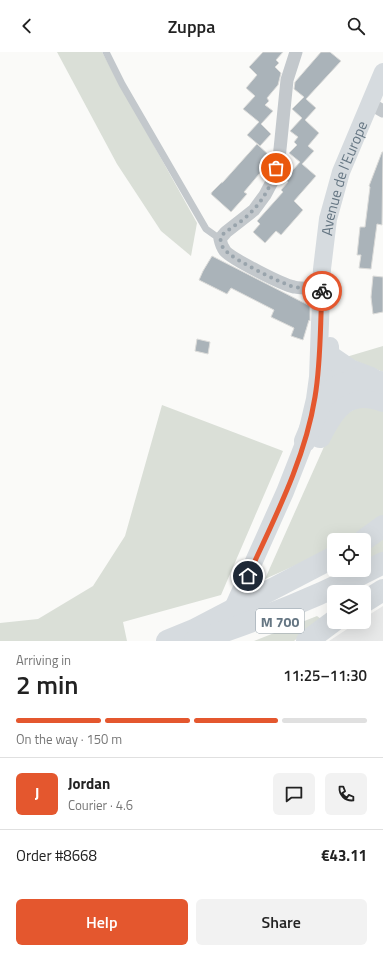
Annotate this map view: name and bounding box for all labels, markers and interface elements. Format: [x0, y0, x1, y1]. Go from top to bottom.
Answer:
text: Zuppa [168, 13, 215, 40]
icon: back [16, 15, 38, 37]
icon: search [345, 15, 367, 37]
street label: Avenue de l'Europe [315, 117, 373, 237]
pin [259, 151, 293, 185]
icon: bag [265, 157, 287, 179]
courier [302, 271, 342, 311]
icon: bike [311, 280, 333, 302]
map controls [327, 533, 371, 629]
button: locate [327, 533, 371, 577]
pin [231, 559, 265, 593]
icon: home [237, 565, 259, 587]
button: layers [327, 585, 371, 629]
road number: M 700 [256, 609, 304, 633]
text: Arriving in [16, 650, 71, 670]
text: 11:25–11:30 [283, 664, 367, 687]
text: 2 min [16, 665, 79, 704]
text: On the way · 150 m [16, 729, 122, 749]
text: Jordan [68, 772, 110, 795]
button: chat [273, 773, 315, 815]
button: phone [325, 773, 367, 815]
text: J [35, 782, 39, 805]
text: Courier · 4.6 [68, 795, 133, 815]
text: Order #8668 [16, 844, 97, 867]
text: €43.11 [321, 844, 367, 867]
button: Help [16, 899, 188, 945]
button: Share [196, 899, 367, 945]

